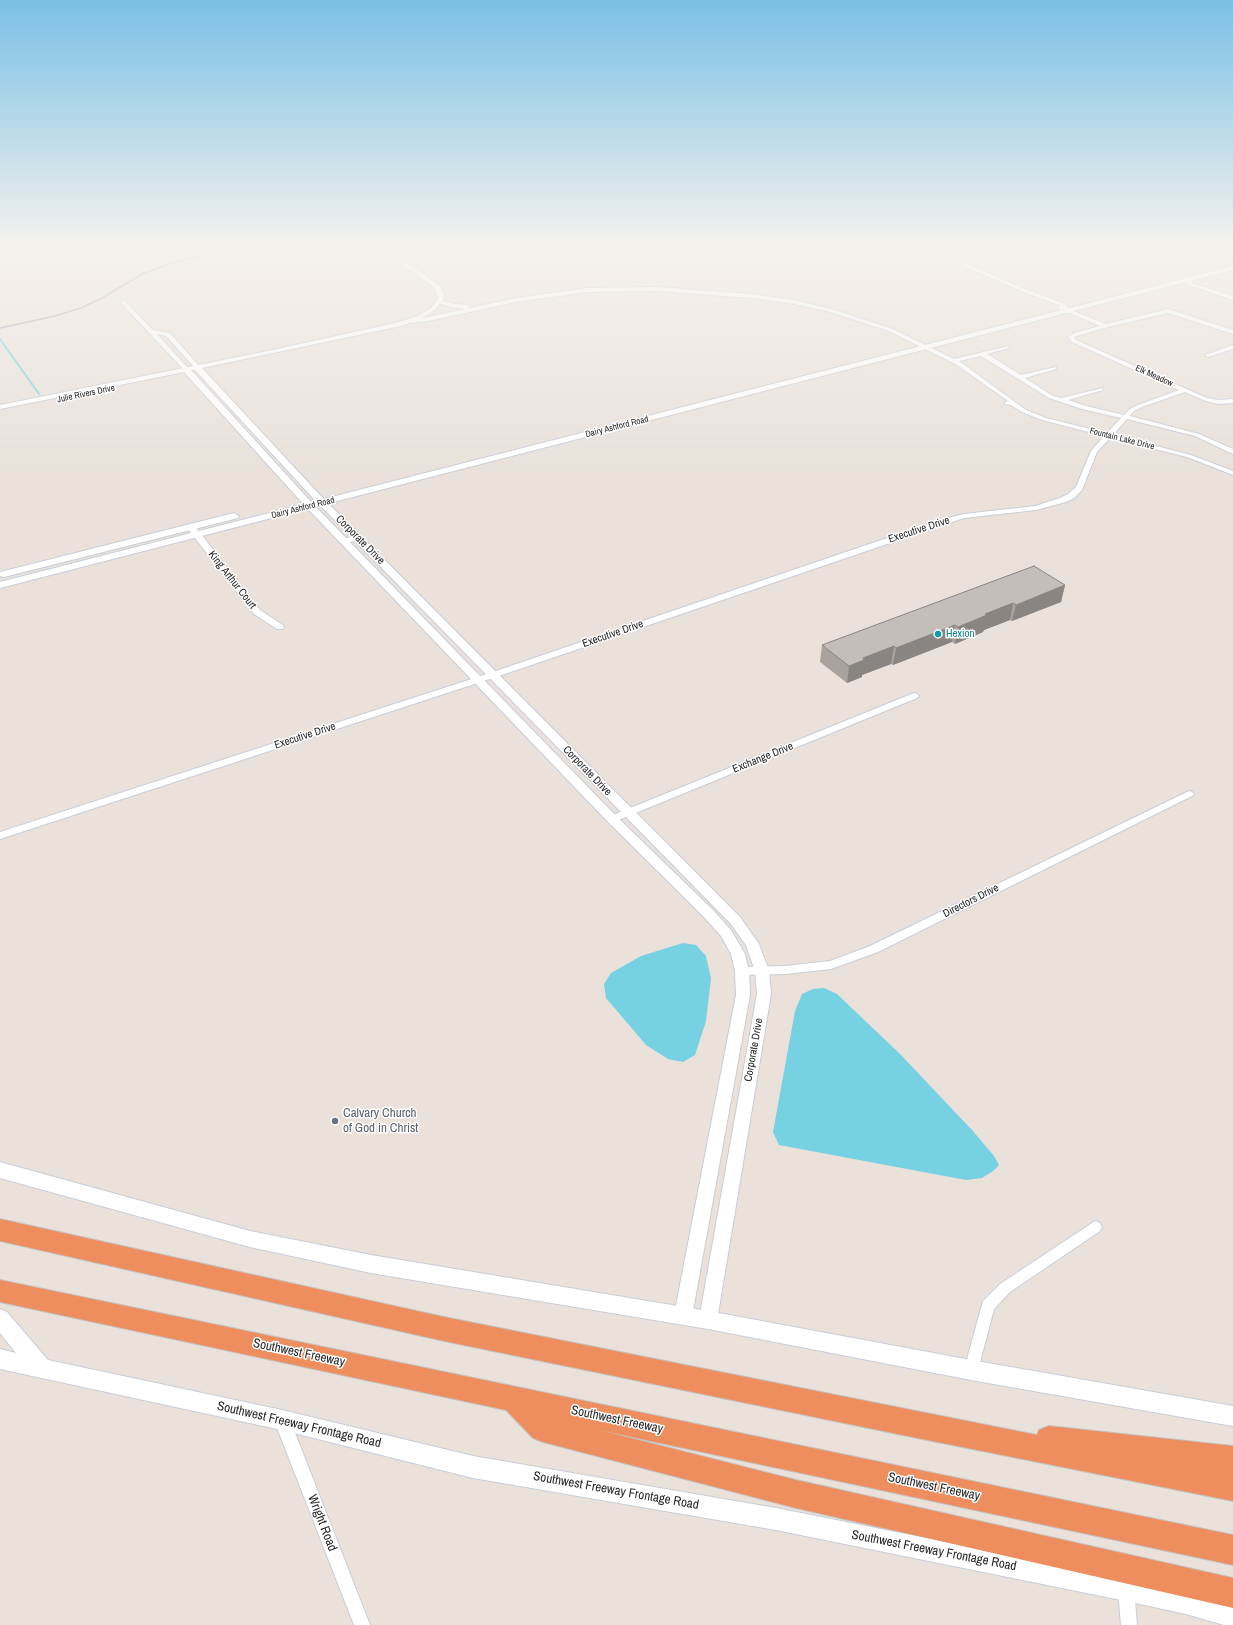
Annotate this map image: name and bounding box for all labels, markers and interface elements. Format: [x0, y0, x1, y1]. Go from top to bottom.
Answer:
street label: Elk Meadow [1133, 363, 1175, 389]
street label: Julie Rivers Drive [56, 383, 116, 405]
street label: Dairy Ashford Road [584, 414, 650, 440]
street label: Fountain Lake Drive [1088, 426, 1156, 452]
street label: Dairy Ashford Road [270, 495, 336, 521]
street label: Corporate Drive [333, 513, 387, 567]
street label: Executive Drive [887, 514, 951, 546]
street label: King Arthur Court [205, 548, 259, 612]
street label: Executive Drive [581, 617, 645, 651]
place label: Hexion [946, 627, 975, 641]
marker: Hexion [933, 629, 943, 639]
street label: Executive Drive [273, 720, 337, 752]
street label: Exchange Drive [731, 740, 795, 776]
street label: Corporate Drive [560, 743, 614, 799]
street label: Directors Drive [941, 881, 1001, 921]
street label: Corporate Drive [742, 1017, 766, 1083]
place label: Calvary Church of God in Christ [343, 1106, 418, 1137]
marker: Calvary Church of God in Christ [330, 1116, 340, 1126]
street label: Southwest Freeway [252, 1336, 346, 1370]
street label: Southwest Freeway Frontage Road [216, 1399, 382, 1451]
street label: Southwest Freeway [570, 1403, 664, 1437]
street label: Southwest Freeway Frontage Road [532, 1469, 700, 1513]
street label: Southwest Freeway [887, 1470, 981, 1504]
street label: Wright Road [304, 1492, 340, 1554]
street label: Southwest Freeway Frontage Road [850, 1527, 1018, 1575]

